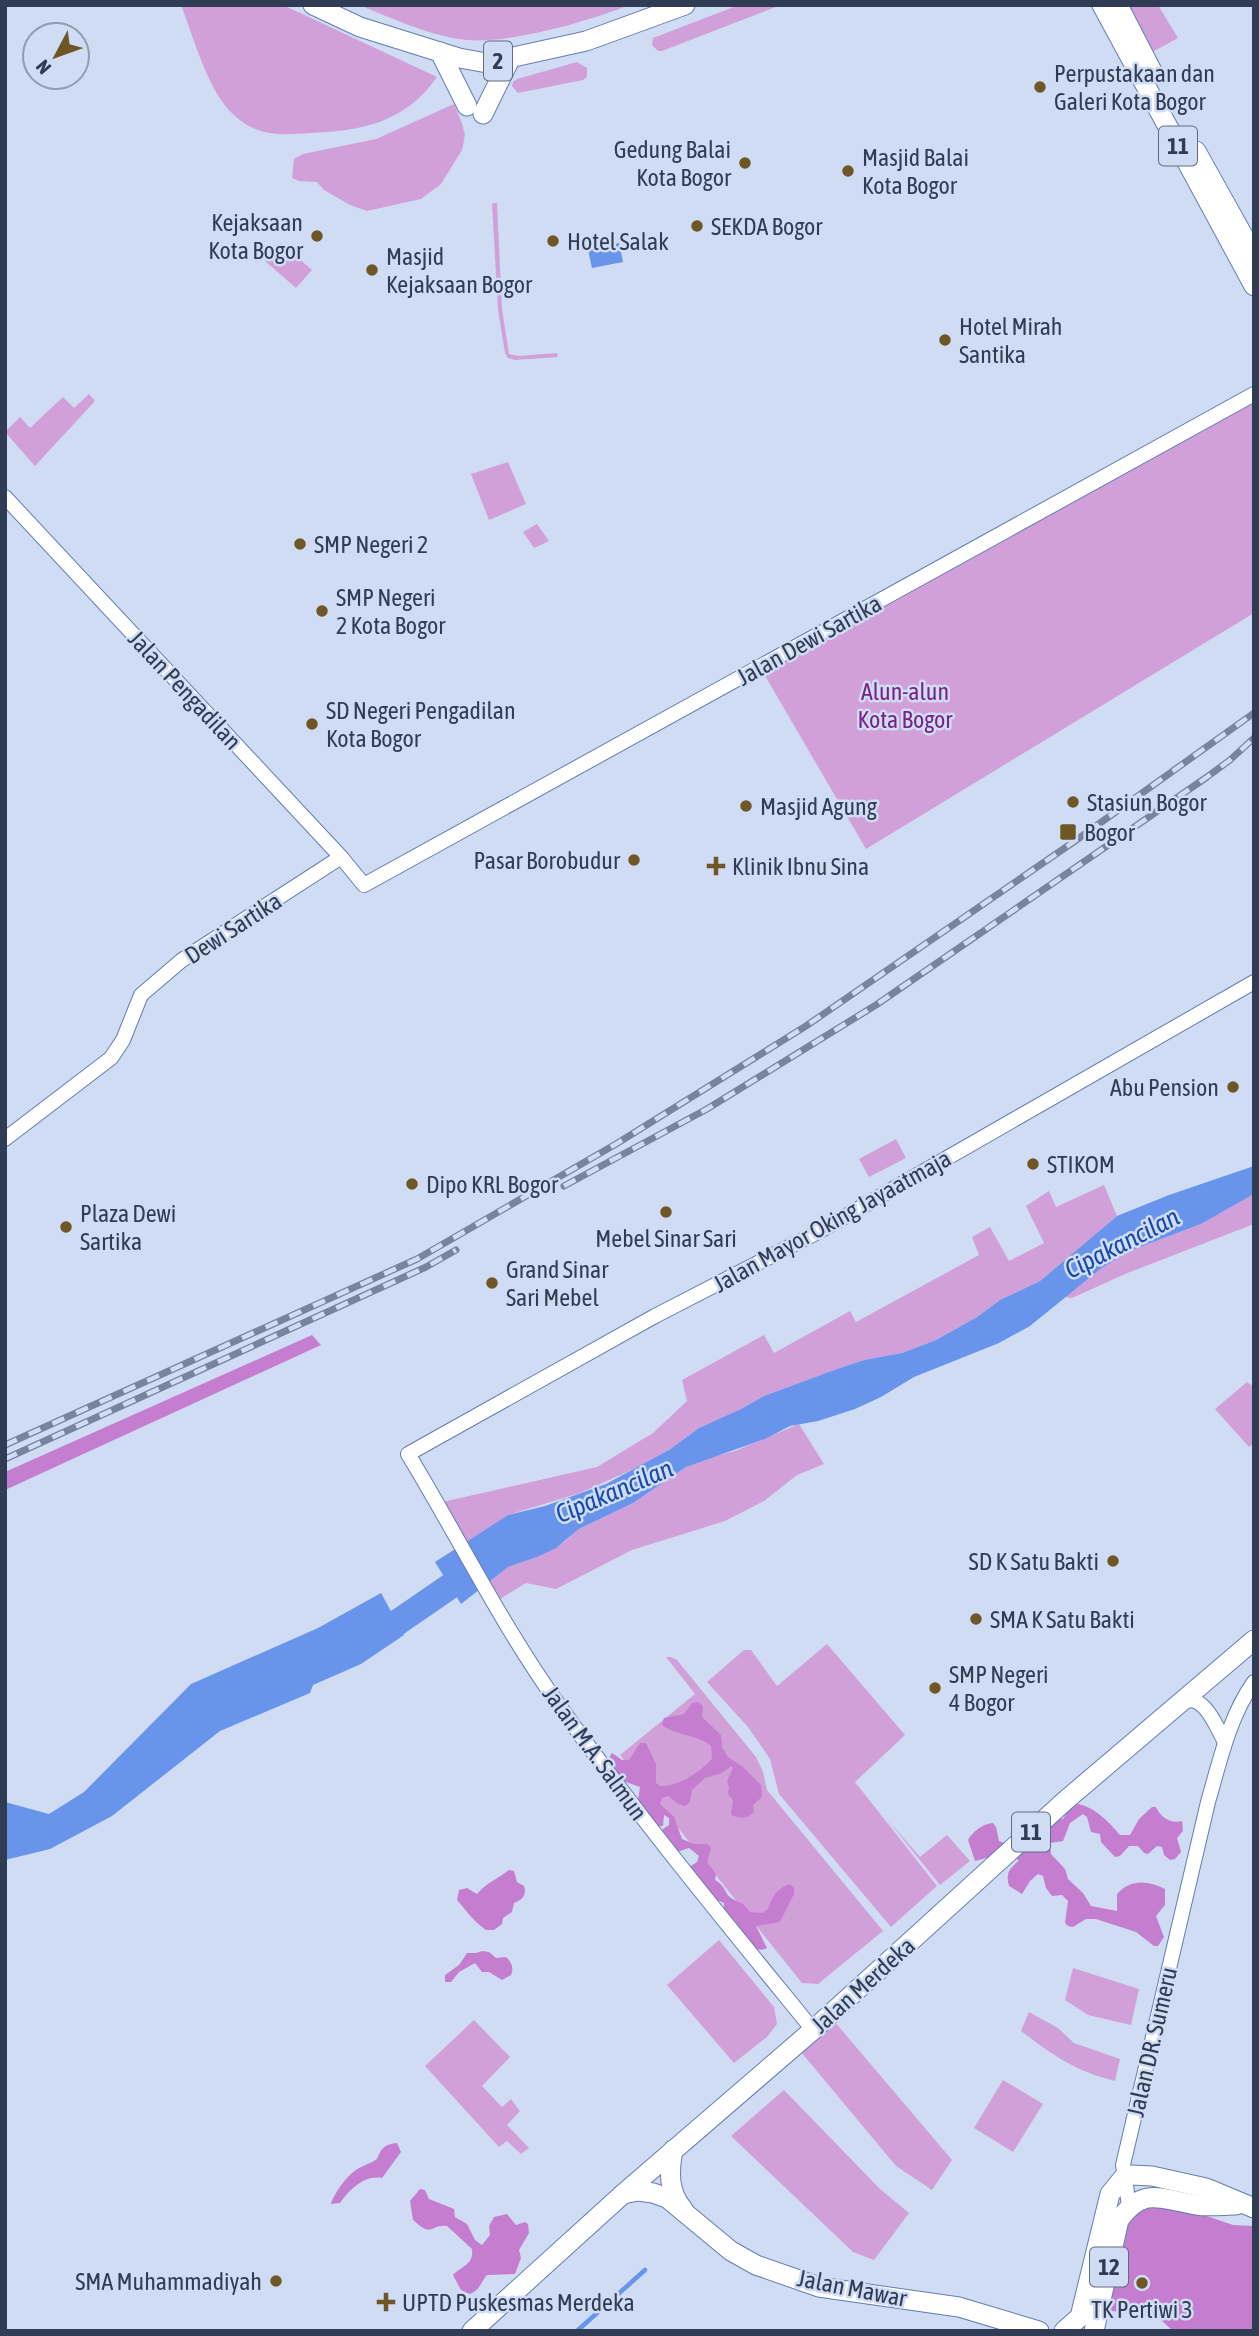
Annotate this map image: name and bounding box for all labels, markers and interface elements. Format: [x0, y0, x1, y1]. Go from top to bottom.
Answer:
north arrow [21, 21, 91, 91]
road number: 2 [484, 41, 512, 80]
text: N [31, 56, 55, 79]
place label: Perpustakaan dan Galeri Kota Bogor [1054, 60, 1215, 115]
marker: Perpustakaan dan Galeri Kota Bogor [1032, 79, 1048, 95]
road number: 11 [1159, 127, 1197, 166]
place label: Gedung Balai Kota Bogor [614, 136, 732, 191]
place label: Masjid Balai Kota Bogor [862, 144, 969, 199]
marker: Gedung Balai Kota Bogor [737, 155, 753, 171]
marker: Masjid Balai Kota Bogor [840, 163, 856, 179]
place label: Kejaksaan Kota Bogor [208, 209, 304, 264]
place label: SEKDA Bogor [711, 213, 823, 240]
marker: SEKDA Bogor [689, 218, 705, 234]
marker: Kejaksaan Kota Bogor [309, 228, 325, 244]
place label: Hotel Salak [567, 228, 669, 255]
marker: Hotel Salak [545, 233, 561, 249]
place label: Masjid Kejaksaan Bogor [386, 243, 533, 298]
marker: Masjid Kejaksaan Bogor [364, 262, 380, 278]
place label: Hotel Mirah Santika [959, 313, 1062, 368]
marker: Hotel Mirah Santika [937, 332, 953, 348]
place label: SMP Negeri 2 [314, 531, 428, 558]
marker: SMP Negeri 2 [292, 536, 308, 552]
place label: SMP Negeri 2 Kota Bogor [336, 584, 446, 639]
street label: Jalan Dewi Sartika [732, 589, 886, 691]
marker: SMP Negeri 2 Kota Bogor [314, 603, 330, 619]
street label: Jalan Pengadilan [123, 625, 247, 755]
park label: Alun-alun Kota Bogor [858, 678, 953, 733]
place label: SD Negeri Pengadilan Kota Bogor [326, 697, 516, 752]
marker: SD Negeri Pengadilan Kota Bogor [304, 716, 320, 732]
place label: Stasiun Bogor [1087, 789, 1207, 816]
place label: Masjid Agung [760, 793, 878, 820]
marker: Stasiun Bogor [1065, 794, 1081, 810]
marker: Masjid Agung [738, 798, 754, 814]
place label: Bogor [1084, 819, 1136, 846]
marker: Bogor [1058, 822, 1078, 842]
place label: Pasar Borobudur [474, 847, 621, 874]
marker: Pasar Borobudur [626, 852, 642, 868]
place label: Klinik Ibnu Sina [732, 853, 869, 880]
marker: Klinik Ibnu Sina [706, 856, 726, 876]
street label: Dewi Sartika [180, 887, 286, 969]
place label: Abu Pension [1110, 1074, 1219, 1101]
marker: Abu Pension [1225, 1079, 1241, 1095]
street label: Jalan Mayor Oking Jayaatmaja [709, 1144, 955, 1298]
place label: STIKOM [1047, 1151, 1115, 1178]
marker: STIKOM [1025, 1156, 1041, 1172]
place label: Dipo KRL Bogor [426, 1171, 559, 1198]
marker: Dipo KRL Bogor [404, 1176, 420, 1192]
place label: Plaza Dewi Sartika [80, 1200, 176, 1255]
water label: Cipakancilan [1060, 1201, 1185, 1285]
marker: Mebel Sinar Sari [658, 1204, 674, 1220]
marker: Plaza Dewi Sartika [58, 1219, 74, 1235]
place label: Mebel Sinar Sari [595, 1225, 737, 1252]
place label: Grand Sinar Sari Mebel [506, 1256, 609, 1311]
marker: Grand Sinar Sari Mebel [484, 1275, 500, 1291]
water label: Cipakancilan [551, 1453, 678, 1529]
place label: SD K Satu Bakti [969, 1548, 1099, 1575]
marker: SD K Satu Bakti [1105, 1553, 1121, 1569]
place label: SMA K Satu Bakti [990, 1606, 1135, 1633]
marker: SMA K Satu Bakti [968, 1611, 984, 1627]
place label: SMP Negeri 4 Bogor [949, 1661, 1049, 1716]
marker: SMP Negeri 4 Bogor [927, 1680, 943, 1696]
street label: Jalan M.A. Salmun [537, 1681, 653, 1825]
road number: 11 [1012, 1812, 1050, 1852]
street label: Jalan Merdeka [806, 1932, 920, 2038]
street label: Jalan DR. Sumeru [1122, 1965, 1182, 2119]
road number: 12 [1090, 2248, 1128, 2286]
street label: Jalan Mawar [795, 2264, 910, 2312]
place label: SMA Muhammadiyah [75, 2268, 262, 2295]
marker: SMA Muhammadiyah [268, 2273, 284, 2289]
marker: TK Pertiwi 3 [1134, 2275, 1150, 2291]
place label: UPTD Puskesmas Merdeka [402, 2289, 635, 2316]
marker: UPTD Puskesmas Merdeka [376, 2292, 396, 2312]
place label: TK Pertiwi 3 [1091, 2296, 1193, 2323]

